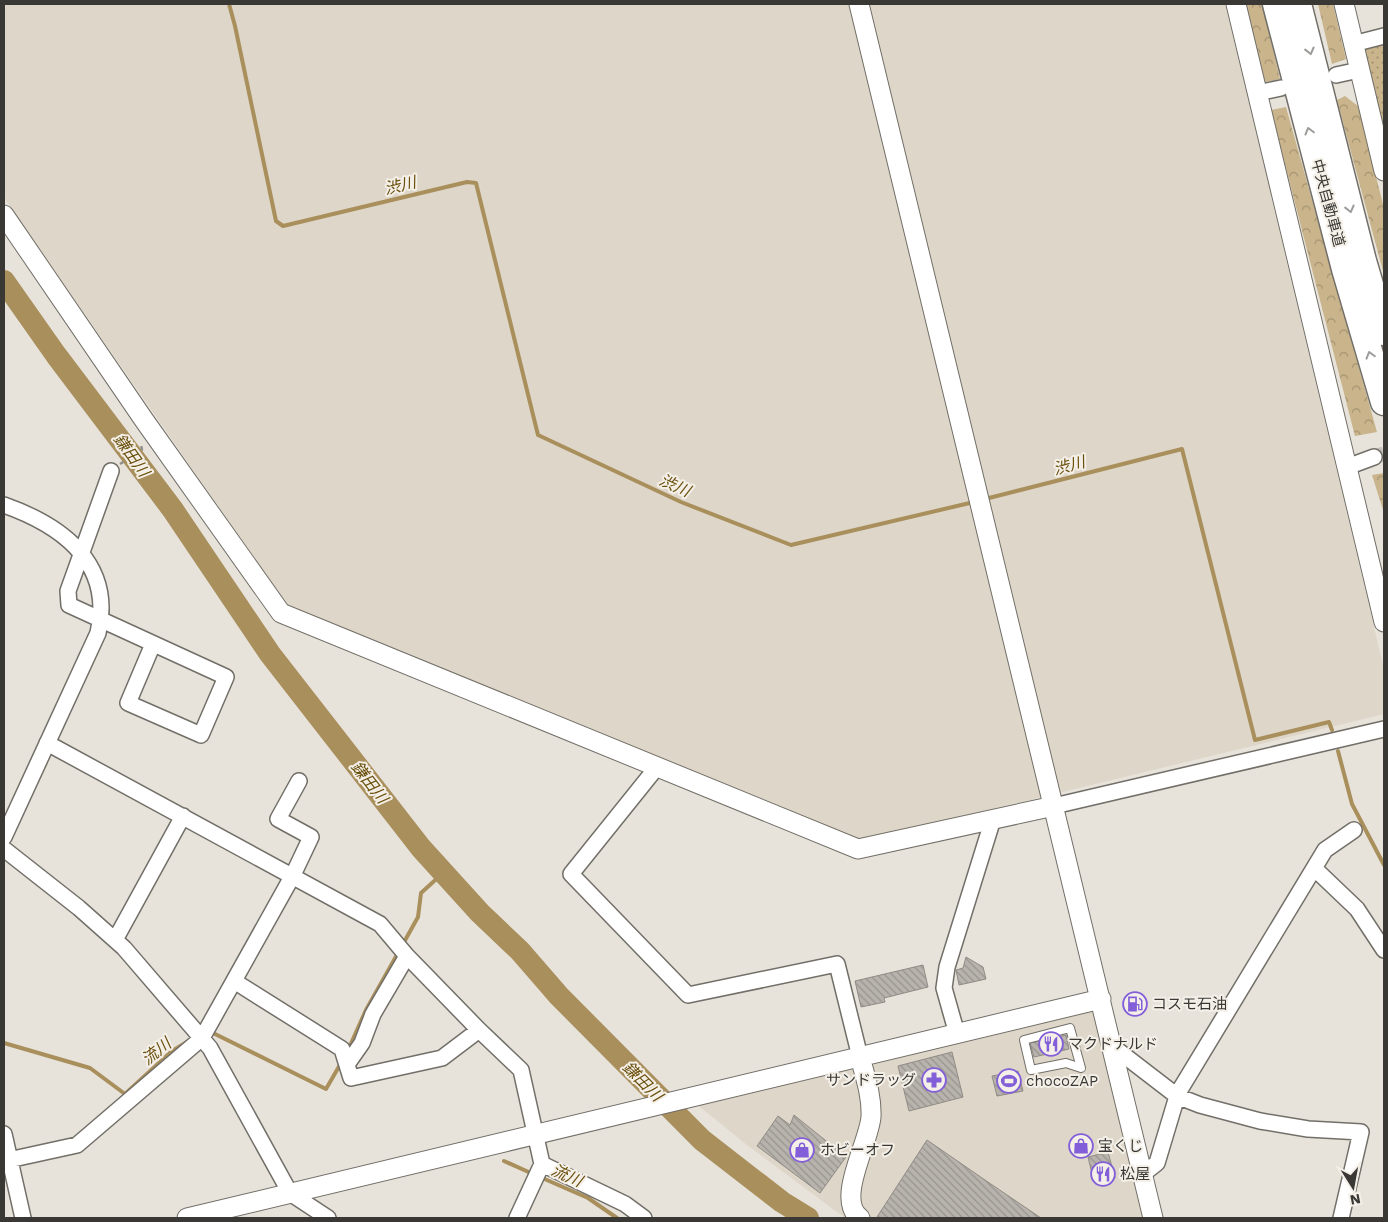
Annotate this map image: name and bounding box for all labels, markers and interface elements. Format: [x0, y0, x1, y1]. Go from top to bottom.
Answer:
one-way arrow [1304, 47, 1315, 56]
one-way arrow [1304, 126, 1315, 135]
street label: 中央自動車道 [1308, 157, 1348, 249]
water label: 渋川 [382, 172, 420, 198]
one-way arrow [1344, 204, 1355, 213]
one-way arrow [1366, 351, 1376, 360]
water label: 鎌田川 [110, 430, 155, 482]
water label: 渋川 [1051, 452, 1089, 479]
water label: 渋川 [656, 470, 695, 501]
water label: 鎌田川 [347, 758, 393, 809]
fuel station icon: コスモ石油 [1122, 991, 1148, 1017]
place label: コスモ石油 [1152, 995, 1227, 1013]
restaurant icon: マクドナルド [1038, 1031, 1064, 1057]
water label: 流川 [138, 1033, 176, 1069]
place label: マクドナルド [1068, 1035, 1158, 1053]
water label: 鎌田川 [619, 1058, 668, 1106]
pharmacy icon: サンドラッグ [921, 1067, 947, 1093]
sports icon: chocoZAP [996, 1068, 1022, 1094]
place label: サンドラッグ [826, 1071, 916, 1089]
place label: chocoZAP [1026, 1072, 1098, 1090]
shop icon: 宝くじ [1068, 1133, 1094, 1159]
shop icon: ホビーオフ [789, 1137, 815, 1163]
place label: 宝くじ [1098, 1137, 1143, 1155]
place label: ホビーオフ [820, 1141, 895, 1159]
water label: 流川 [548, 1160, 587, 1191]
restaurant icon: 松屋 [1090, 1161, 1116, 1187]
north arrow [1328, 1162, 1378, 1212]
place label: 松屋 [1120, 1165, 1150, 1183]
text: N [1349, 1191, 1362, 1209]

